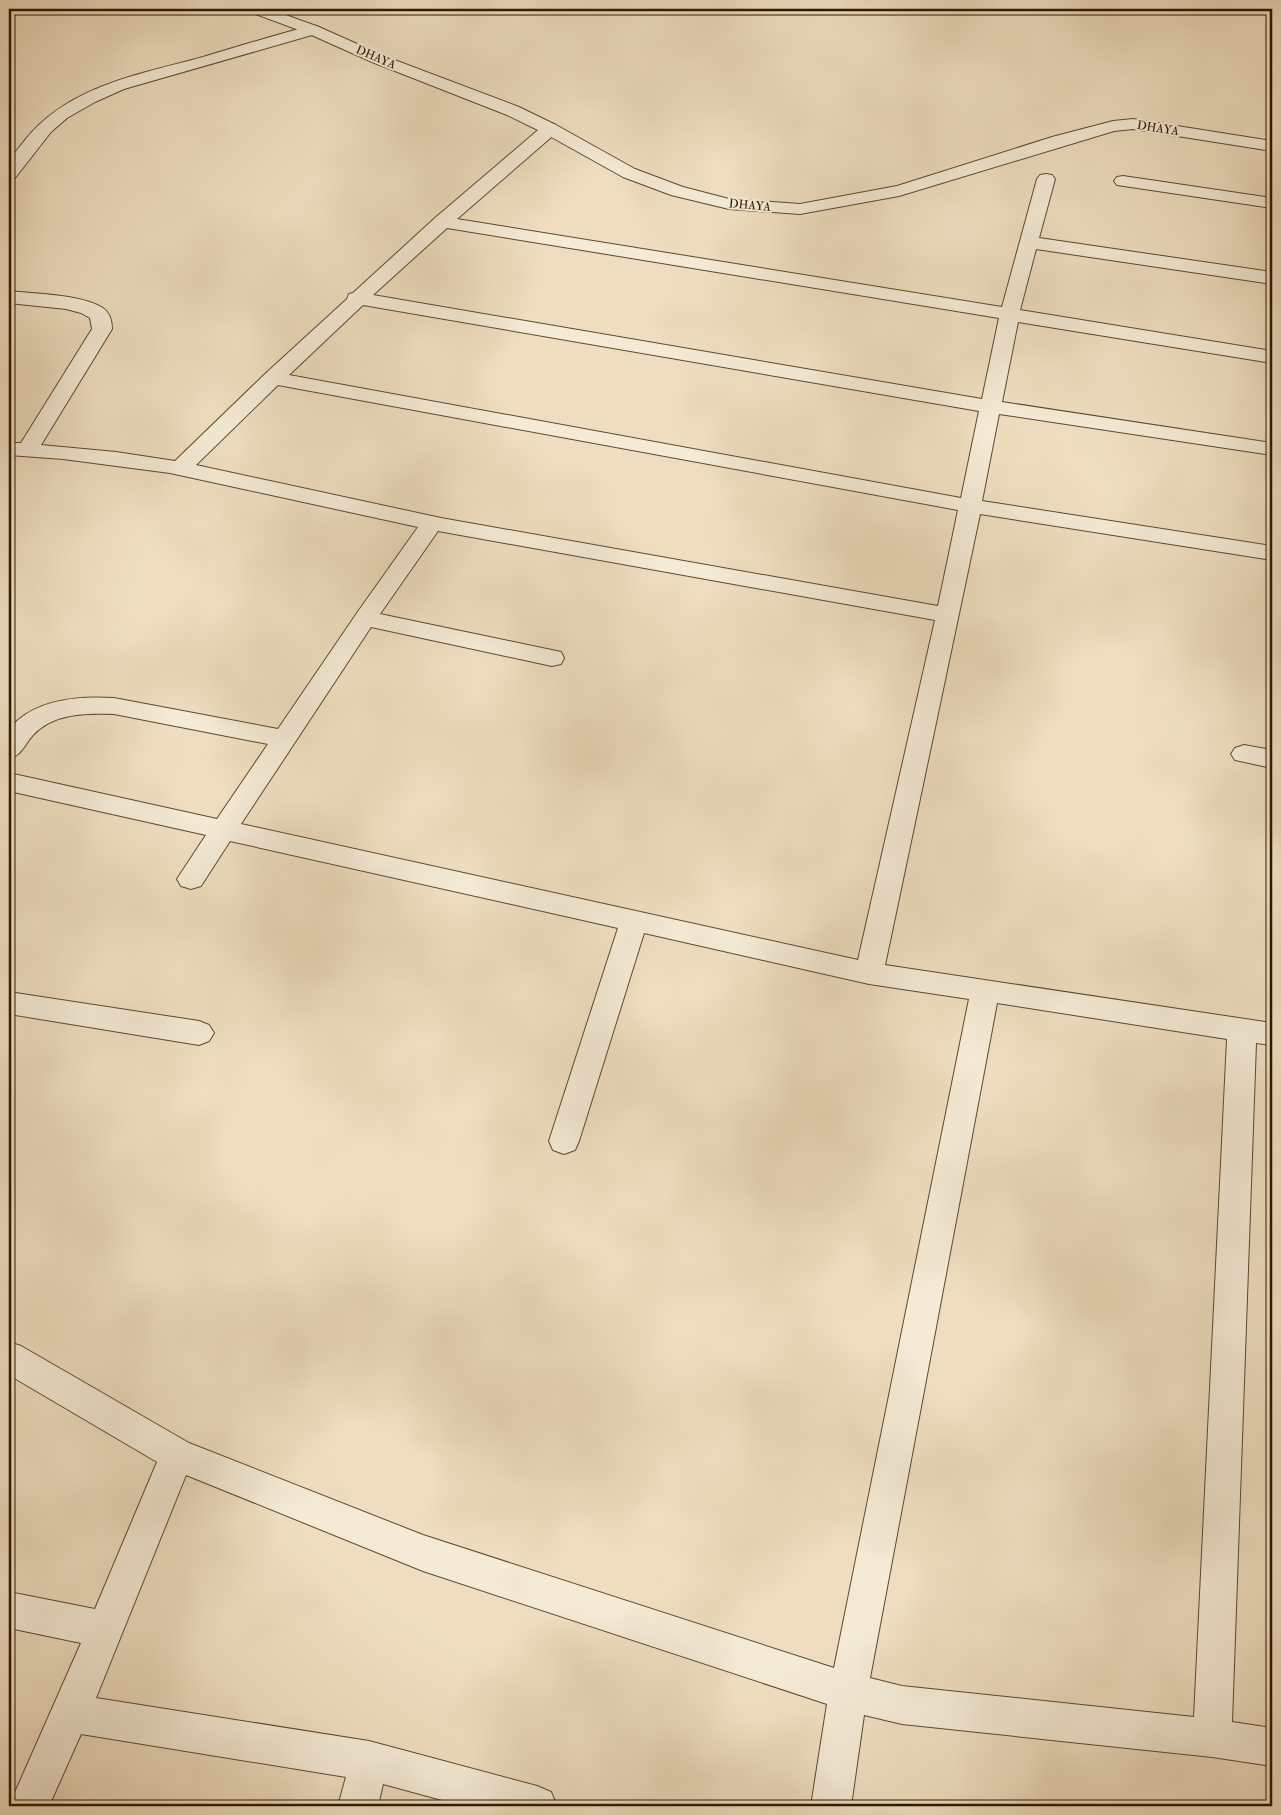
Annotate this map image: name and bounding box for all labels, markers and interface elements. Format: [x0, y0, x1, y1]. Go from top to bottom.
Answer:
street label: DHAYA [353, 42, 399, 73]
street label: DHAYA [1136, 118, 1180, 139]
street label: DHAYA [728, 196, 772, 215]

